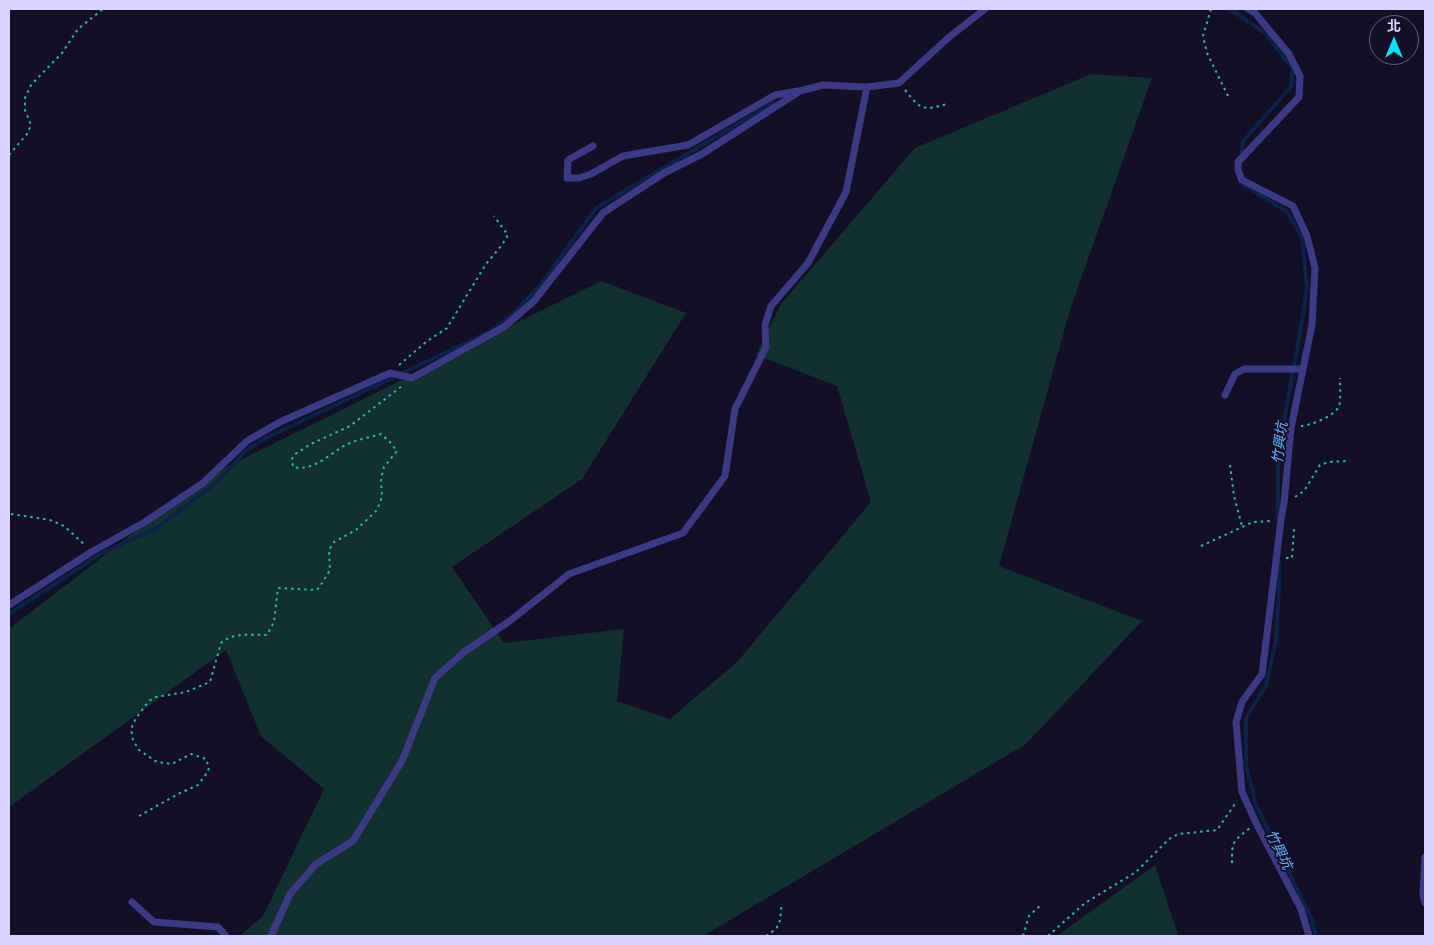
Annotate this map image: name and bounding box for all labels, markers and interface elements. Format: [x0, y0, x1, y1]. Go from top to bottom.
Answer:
north arrow [1369, 15, 1419, 65]
text: 北 [1387, 18, 1401, 34]
water label: 竹興坑 [1270, 421, 1292, 465]
water label: 竹興坑 [1261, 827, 1295, 873]

